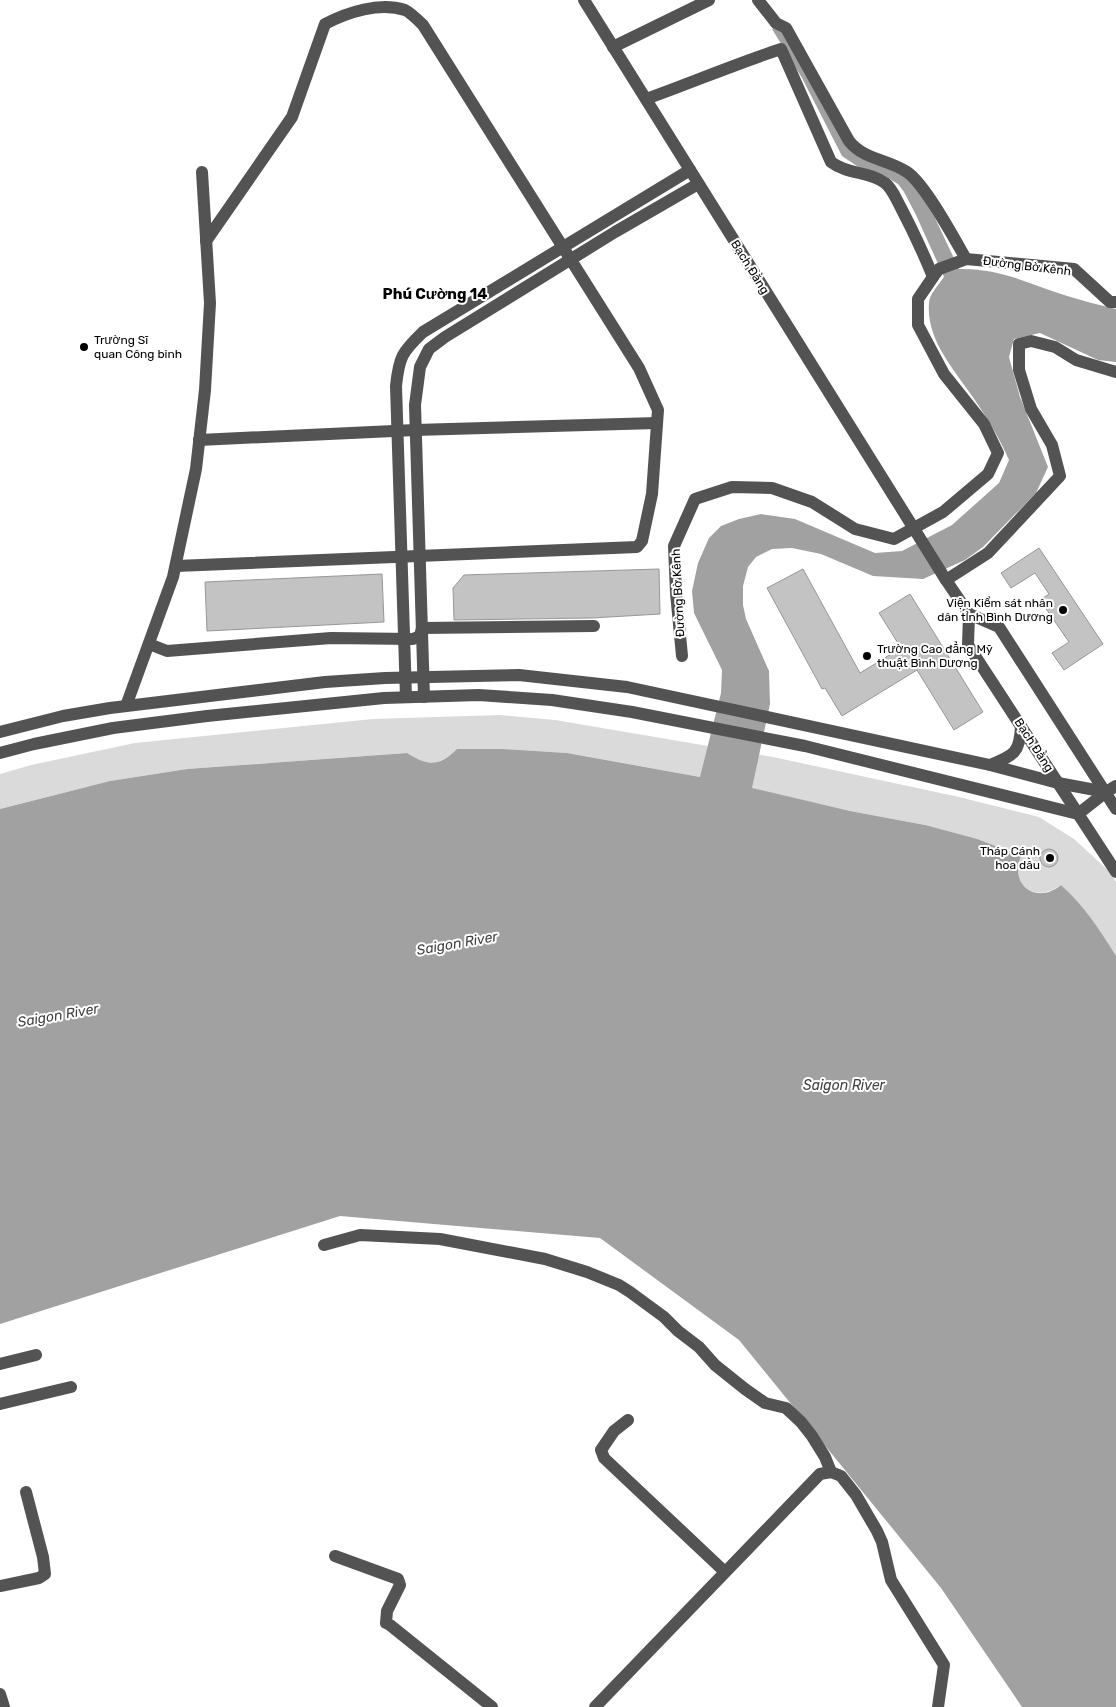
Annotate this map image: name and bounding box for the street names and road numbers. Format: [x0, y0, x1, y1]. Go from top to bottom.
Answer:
street label: Bạch Đằng [728, 237, 773, 297]
street label: Đường Bờ Kênh [982, 254, 1072, 278]
street label: Đường Bờ Kênh [669, 548, 687, 638]
street label: Bạch Đằng [1012, 715, 1057, 774]

